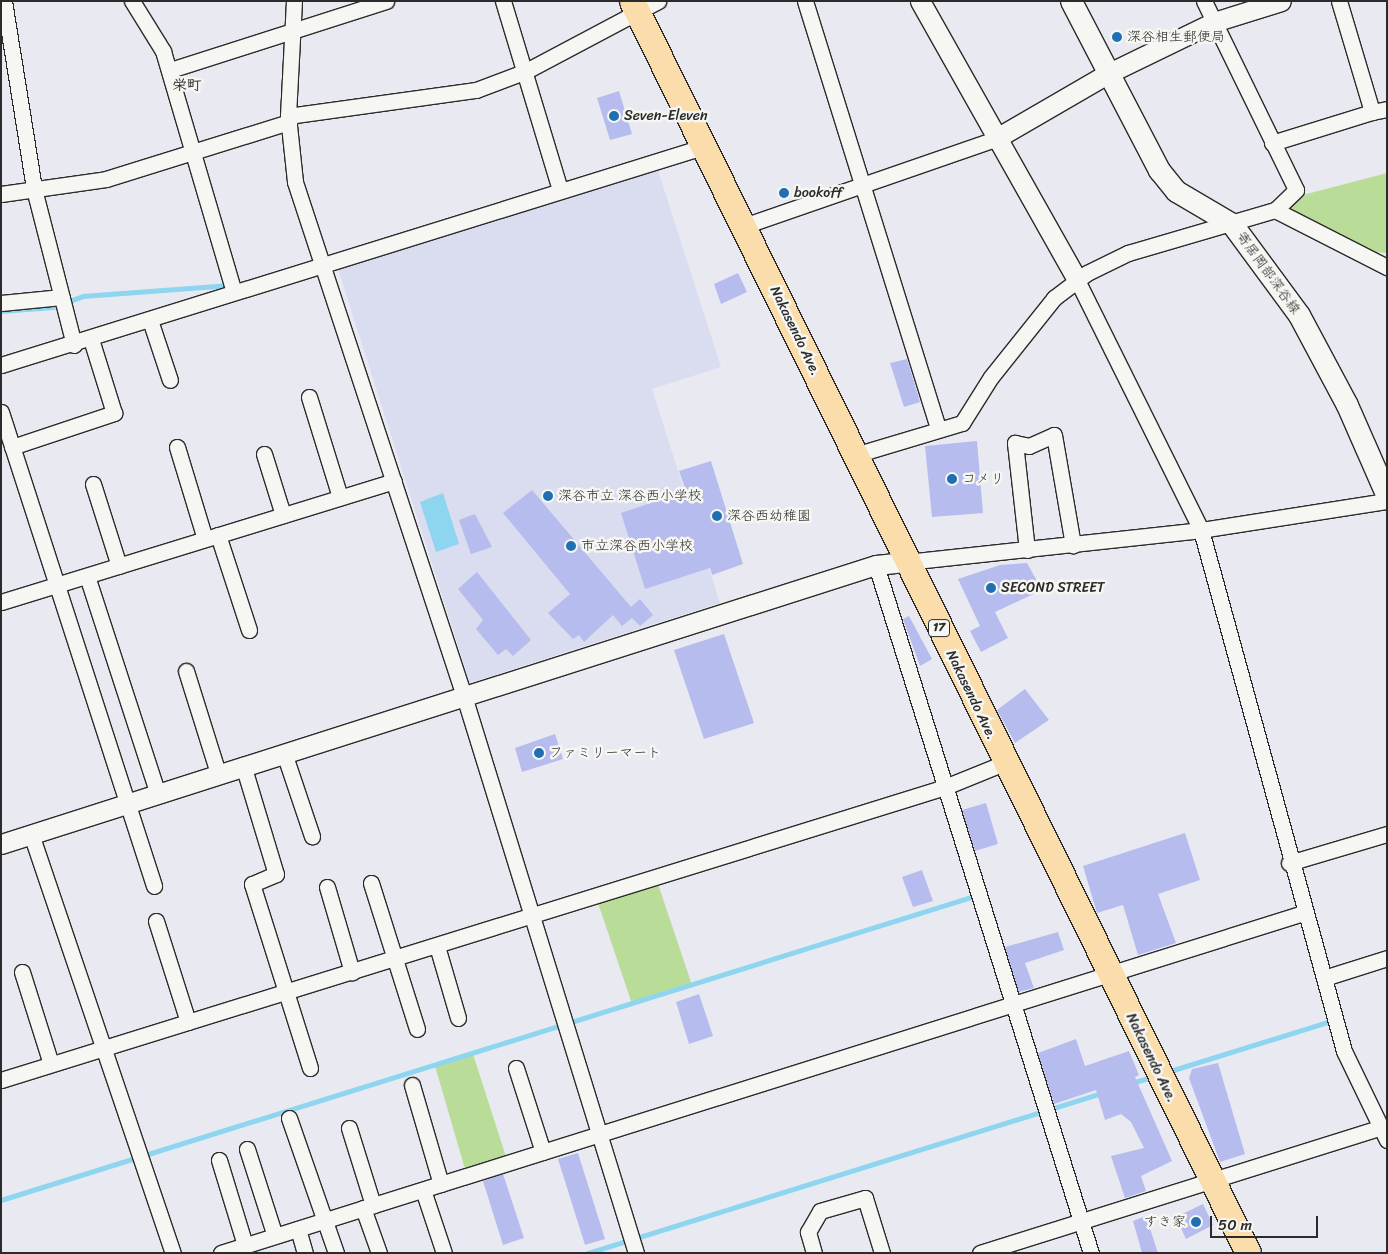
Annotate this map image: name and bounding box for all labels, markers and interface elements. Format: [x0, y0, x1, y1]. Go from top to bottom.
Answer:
place label: 深谷相生郵便局 [1127, 29, 1225, 45]
marker: 深谷相生郵便局 [1111, 31, 1123, 43]
district label: 栄町 [172, 77, 202, 95]
place label: Seven-Eleven [624, 108, 707, 124]
marker: Seven-Eleven [608, 110, 620, 122]
place label: bookoff [794, 185, 843, 201]
marker: bookoff [778, 187, 790, 199]
street label: 寄居岡部深谷線 [1232, 228, 1304, 318]
street label: Nakasendo Ave. [766, 284, 824, 378]
place label: コメリ [962, 471, 1004, 487]
marker: コメリ [946, 473, 958, 485]
place label: 深谷市立 深谷西小学校 [558, 488, 702, 504]
marker: 深谷市立 深谷西小学校 [542, 490, 554, 502]
place label: 深谷西幼稚園 [727, 508, 811, 524]
marker: 深谷西幼稚園 [711, 510, 723, 522]
place label: 市立深谷西小学校 [581, 538, 693, 554]
marker: 市立深谷西小学校 [565, 540, 577, 552]
place label: SECOND STREET [1001, 580, 1105, 596]
marker: SECOND STREET [985, 582, 997, 594]
road number: 17 [928, 618, 950, 638]
street label: Nakasendo Ave. [942, 648, 1000, 742]
place label: ファミリーマート [549, 745, 661, 761]
marker: ファミリーマート [533, 747, 545, 759]
street label: Nakasendo Ave. [1122, 1011, 1180, 1105]
scale bar [1213, 1206, 1320, 1238]
text: 50 m [1218, 1212, 1252, 1238]
place label: すき家 [1144, 1214, 1186, 1230]
marker: すき家 [1190, 1216, 1202, 1228]

